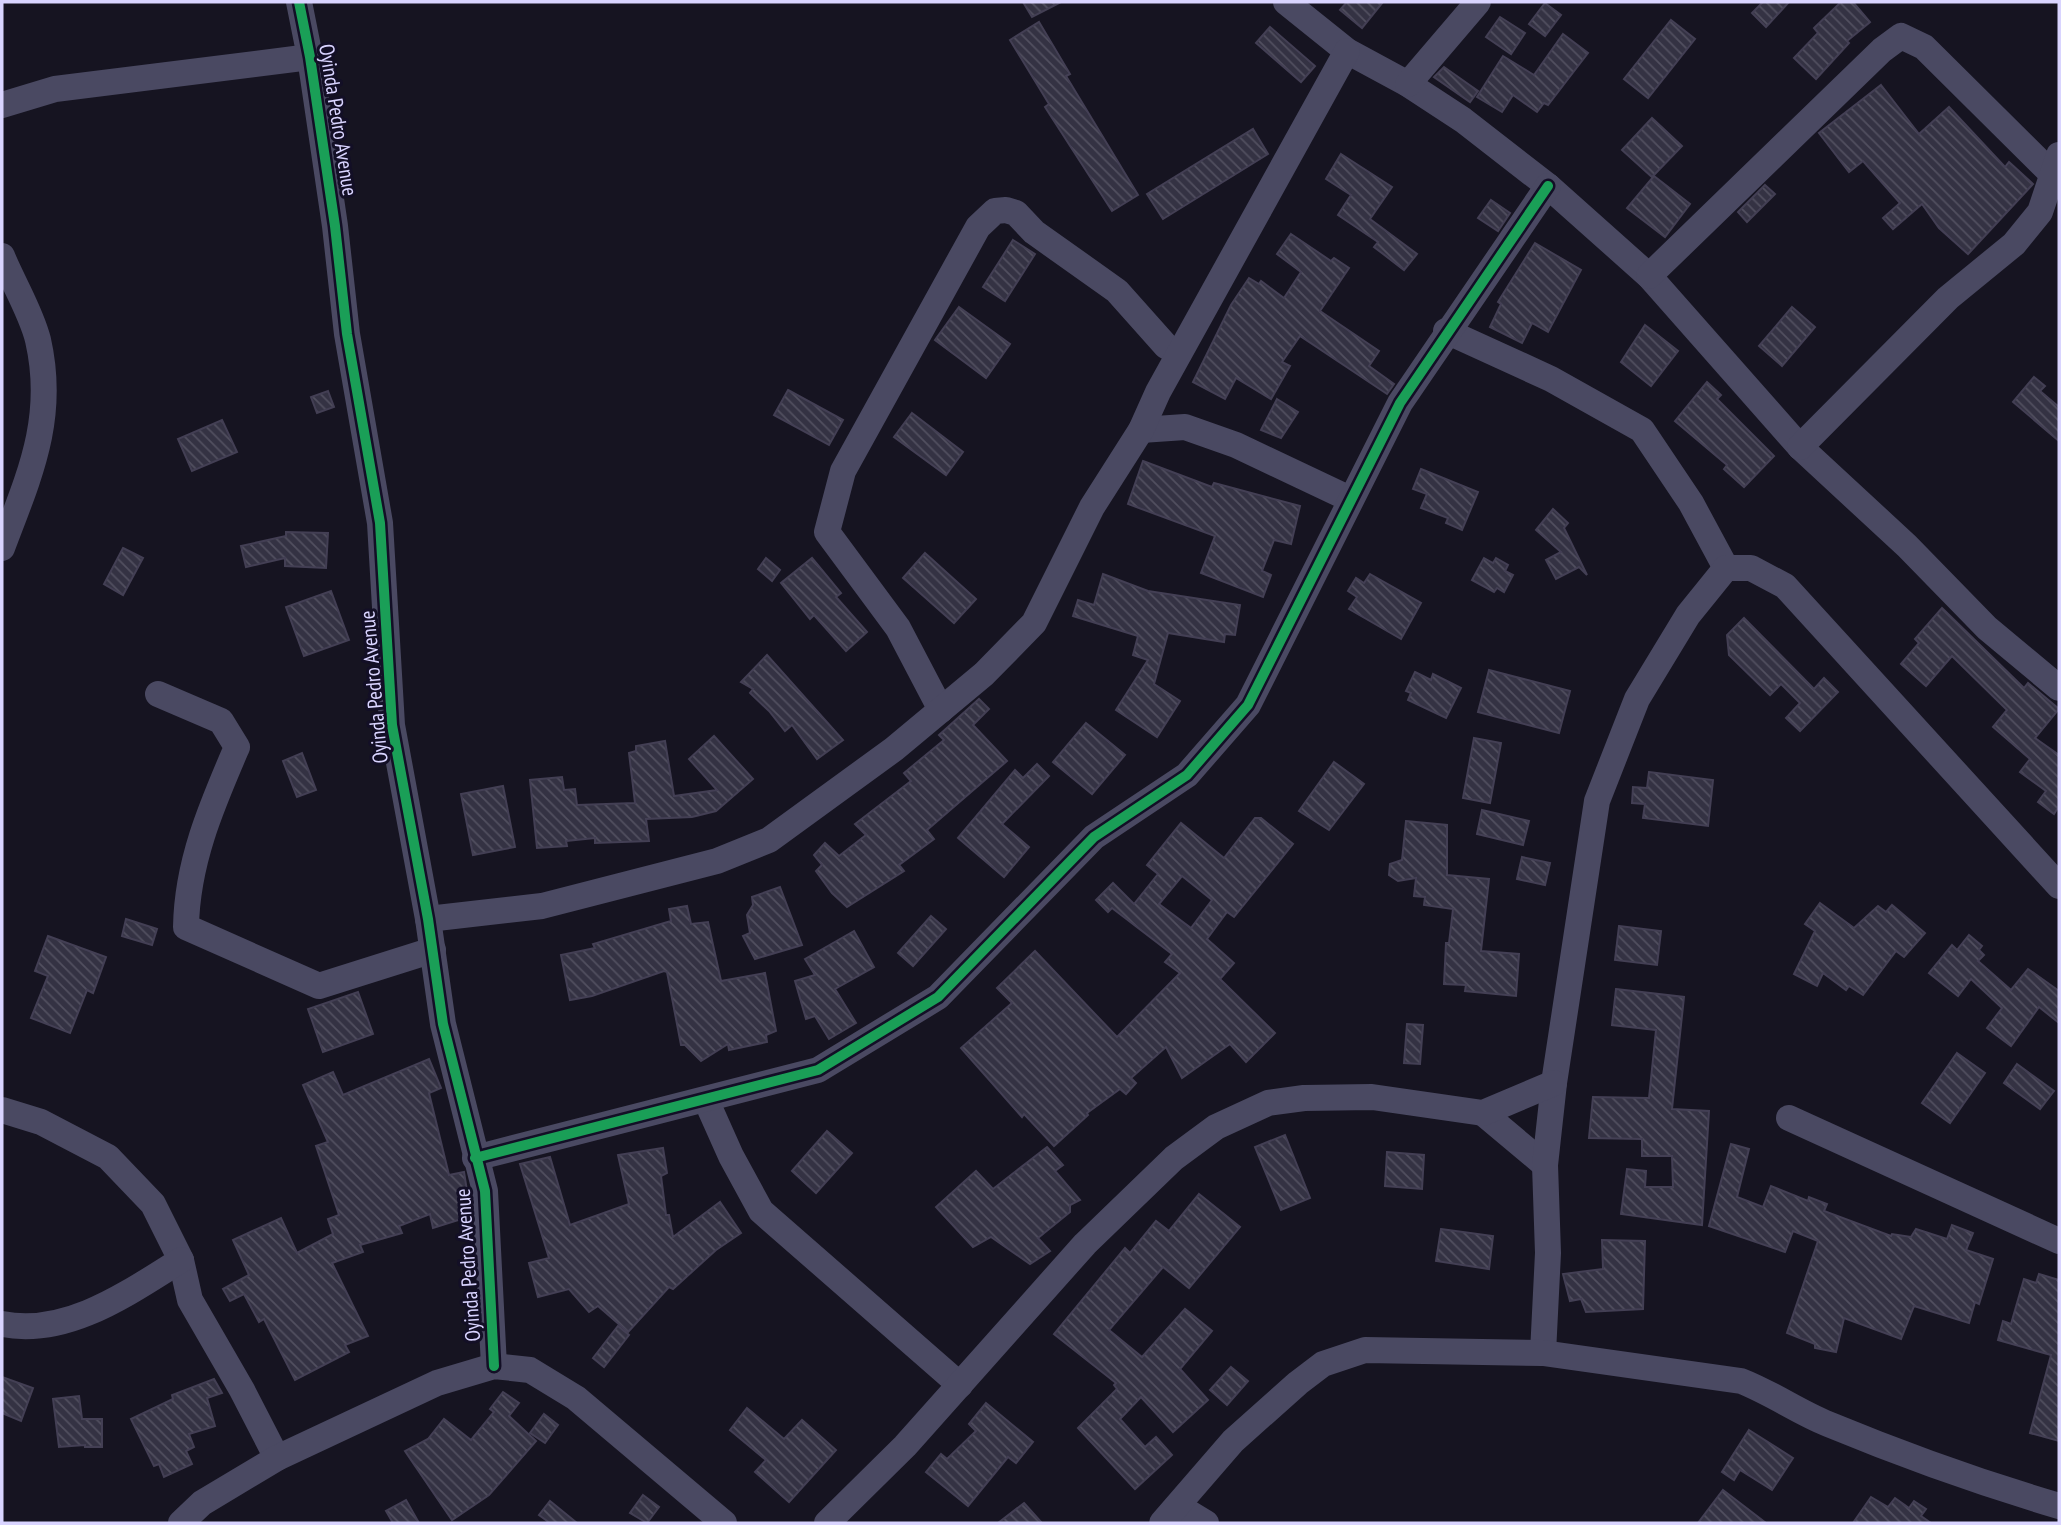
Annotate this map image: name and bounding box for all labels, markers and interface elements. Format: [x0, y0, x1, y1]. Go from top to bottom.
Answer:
street label: Oyinda Pedro Avenue [313, 42, 364, 198]
street label: Oyinda Pedro Avenue [353, 609, 394, 765]
street label: Oyinda Pedro Avenue [449, 1188, 486, 1342]

